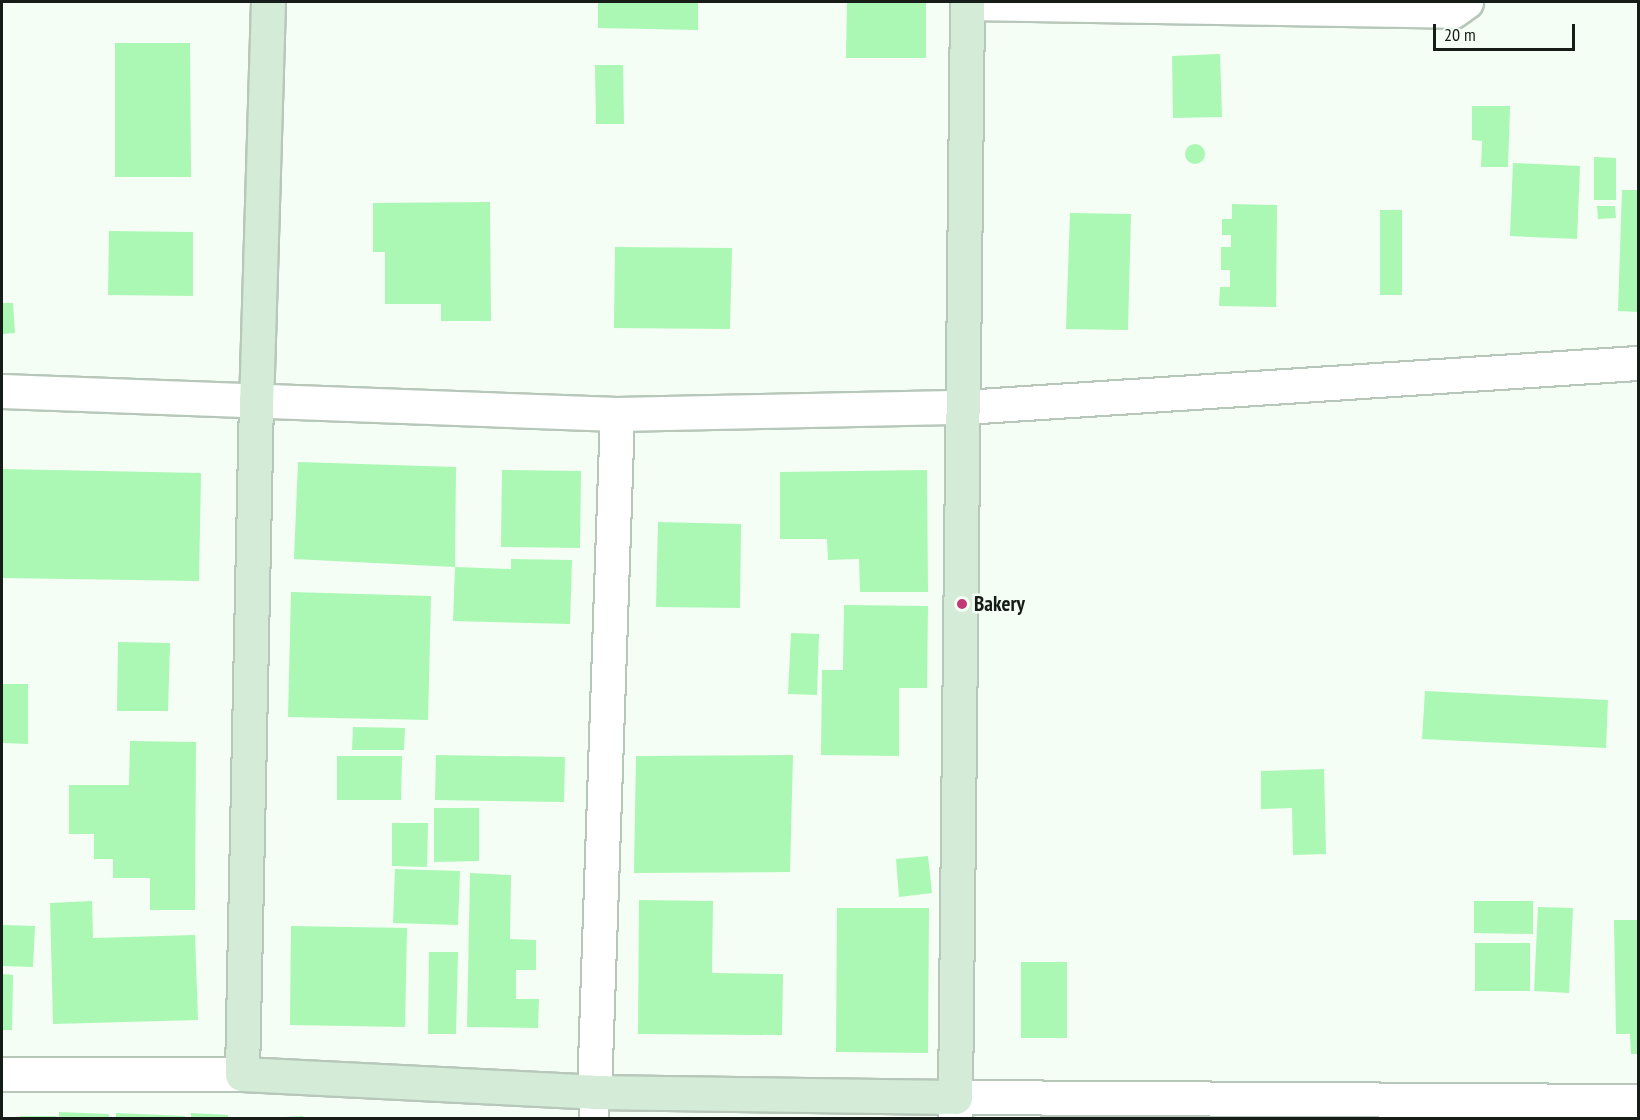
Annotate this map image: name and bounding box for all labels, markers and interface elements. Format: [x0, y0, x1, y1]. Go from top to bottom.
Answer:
scale bar [1436, 12, 1578, 50]
text: 20 m [1444, 23, 1476, 46]
place label: Bakery [974, 591, 1025, 617]
marker: Bakery [955, 597, 969, 611]

